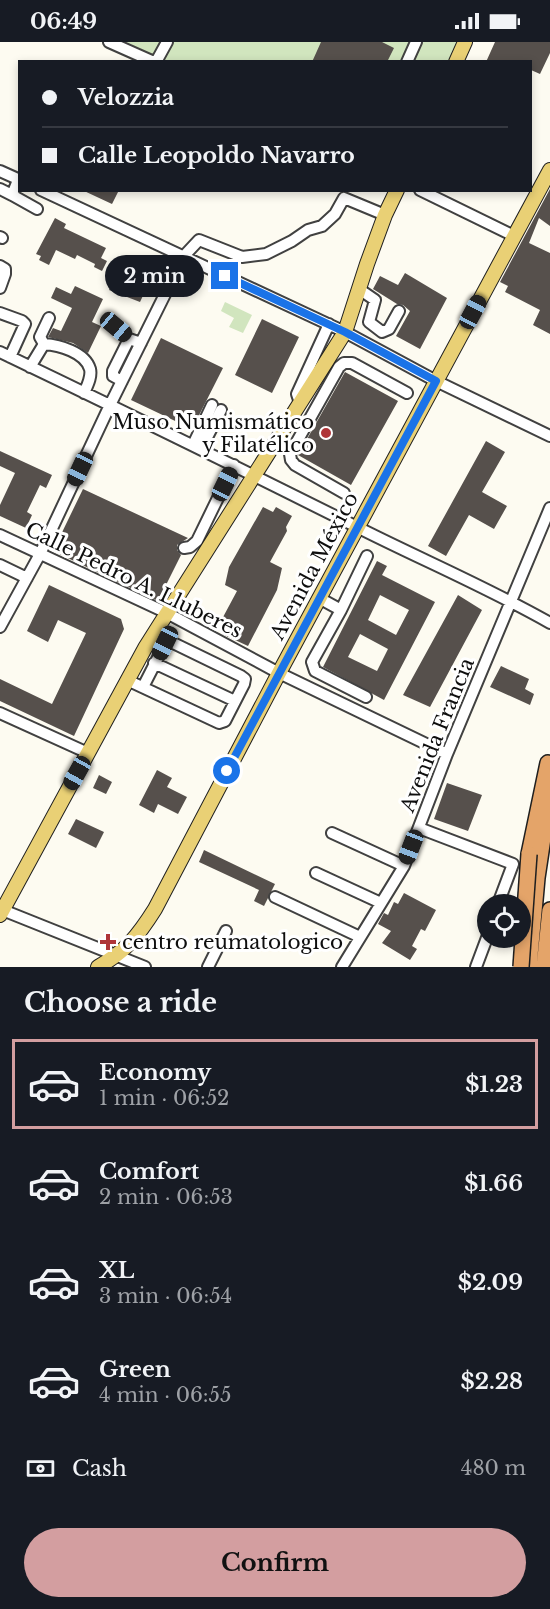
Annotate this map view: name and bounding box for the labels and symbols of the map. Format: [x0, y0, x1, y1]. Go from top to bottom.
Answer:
callout: 2 min [105, 255, 204, 297]
route end [211, 262, 238, 289]
car [457, 292, 489, 332]
car [96, 309, 136, 345]
place label: Muso Numismático y Filatélico [112, 410, 314, 457]
marker: Muso Numismático y Filatélico [319, 426, 333, 440]
car [64, 449, 96, 489]
car [209, 464, 241, 504]
street label: Avenida México [265, 488, 363, 645]
street label: Calle Pedro A. Lluberes [22, 517, 246, 643]
car [149, 623, 181, 663]
street label: Avenida Francia [395, 653, 479, 817]
car [60, 753, 94, 793]
route start [213, 757, 240, 784]
car [396, 827, 426, 867]
place label: centro reumatologico [122, 930, 343, 954]
marker: centro reumatologico [99, 933, 117, 951]

